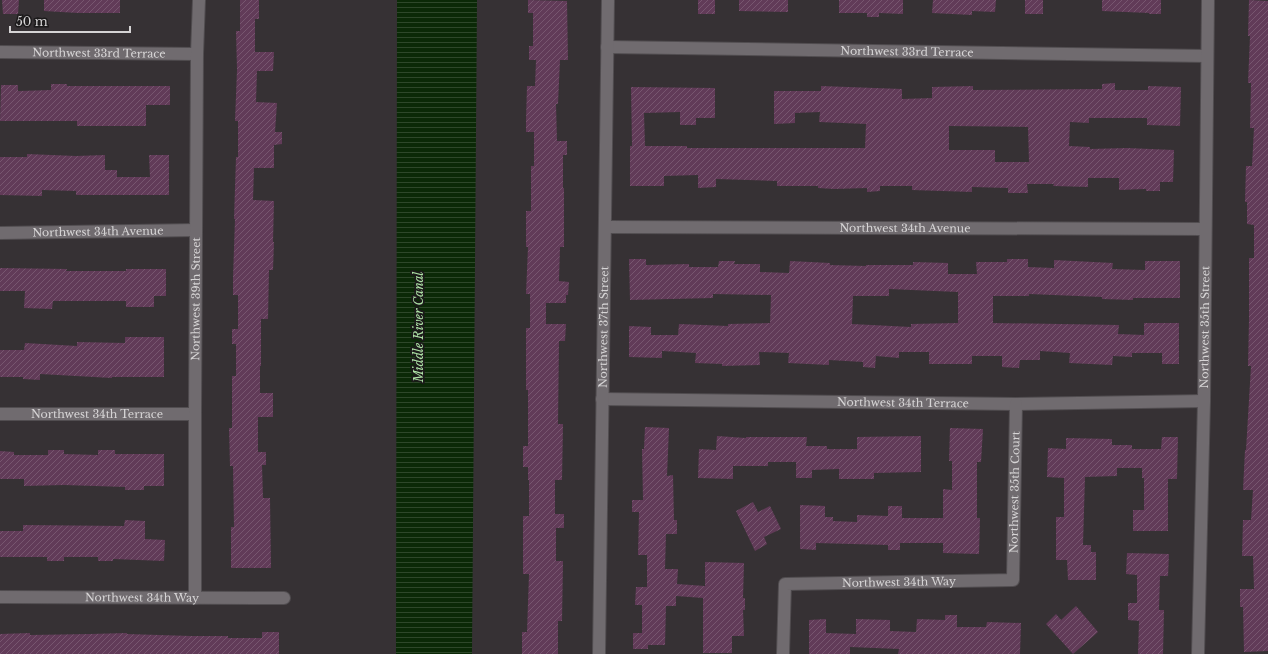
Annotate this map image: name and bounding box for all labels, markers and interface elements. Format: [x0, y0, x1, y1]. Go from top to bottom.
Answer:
scale bar [10, 8, 130, 34]
text: 50 m [16, 14, 48, 29]
street label: Northwest 33rd Terrace [840, 44, 974, 59]
street label: Northwest 33rd Terrace [32, 45, 166, 61]
street label: Northwest 34th Avenue [839, 221, 971, 235]
street label: Northwest 34th Avenue [32, 223, 164, 240]
street label: Northwest 39th Street [188, 236, 203, 361]
street label: Northwest 37th Street [596, 265, 611, 388]
street label: Northwest 35th Street [1197, 265, 1212, 388]
water label: Middle River Canal [411, 271, 426, 383]
street label: Northwest 34th Terrace [837, 395, 969, 410]
street label: Northwest 34th Terrace [31, 407, 163, 421]
street label: Northwest 35th Court [1006, 430, 1023, 553]
street label: Northwest 34th Way [842, 574, 956, 590]
street label: Northwest 34th Way [85, 590, 199, 605]

